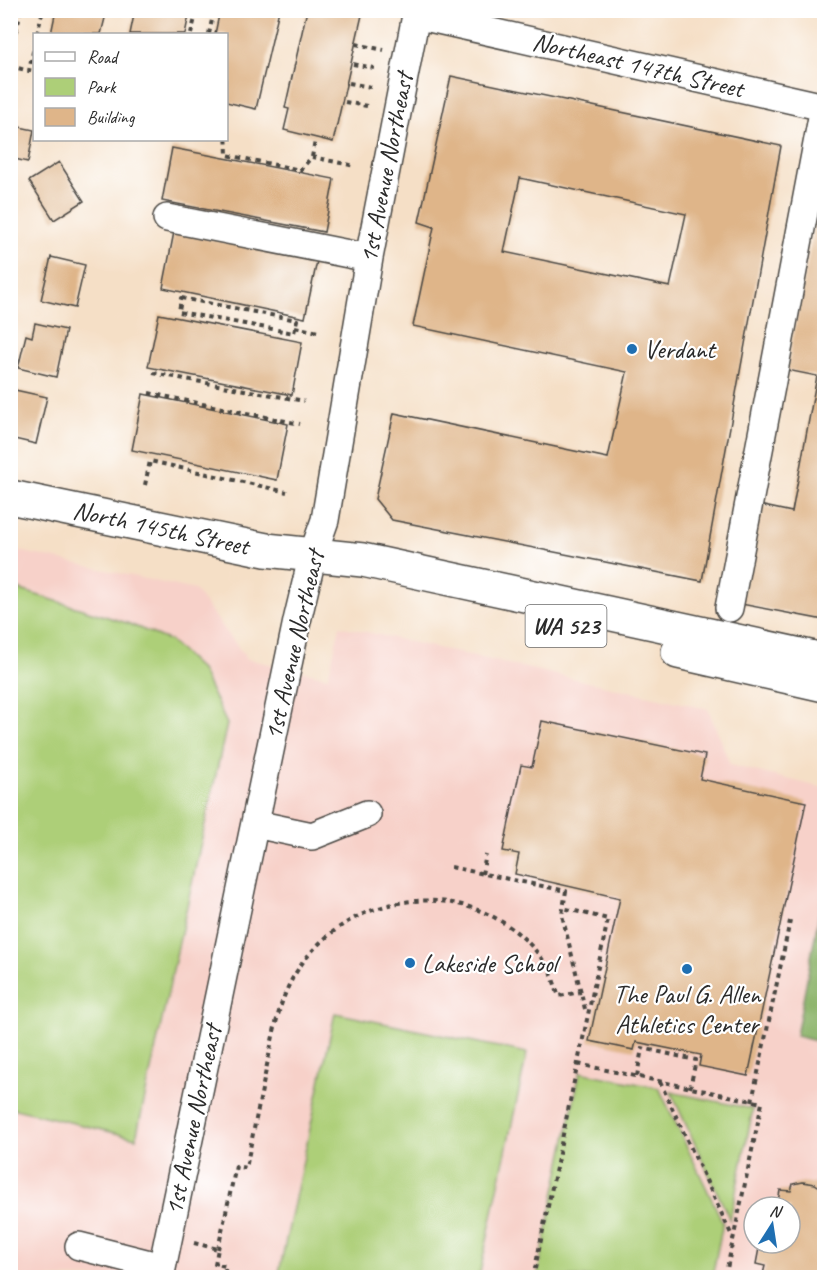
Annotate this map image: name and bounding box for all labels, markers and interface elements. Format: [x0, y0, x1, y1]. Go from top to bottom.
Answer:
street label: Northeast 147th Street [529, 25, 749, 106]
legend [33, 33, 228, 141]
text: Road [87, 46, 120, 68]
street label: 1st Avenue Northeast [351, 67, 421, 266]
text: Park [87, 76, 117, 98]
text: Building [87, 106, 136, 128]
place label: Verdant [644, 333, 717, 366]
marker: Verdant [625, 342, 639, 356]
street label: North 145th Street [70, 493, 254, 563]
street label: 1st Avenue Northeast [256, 544, 333, 743]
road number: WA 523 [526, 605, 606, 647]
place label: Lakeside School [422, 947, 562, 980]
marker: Lakeside School [403, 956, 417, 970]
marker: The Paul G. Allen Athletics Center [680, 962, 694, 976]
place label: The Paul G. Allen Athletics Center [613, 978, 762, 1041]
street label: 1st Avenue Northeast [157, 1019, 230, 1218]
north arrow [742, 1195, 802, 1255]
text: N [768, 1200, 785, 1223]

